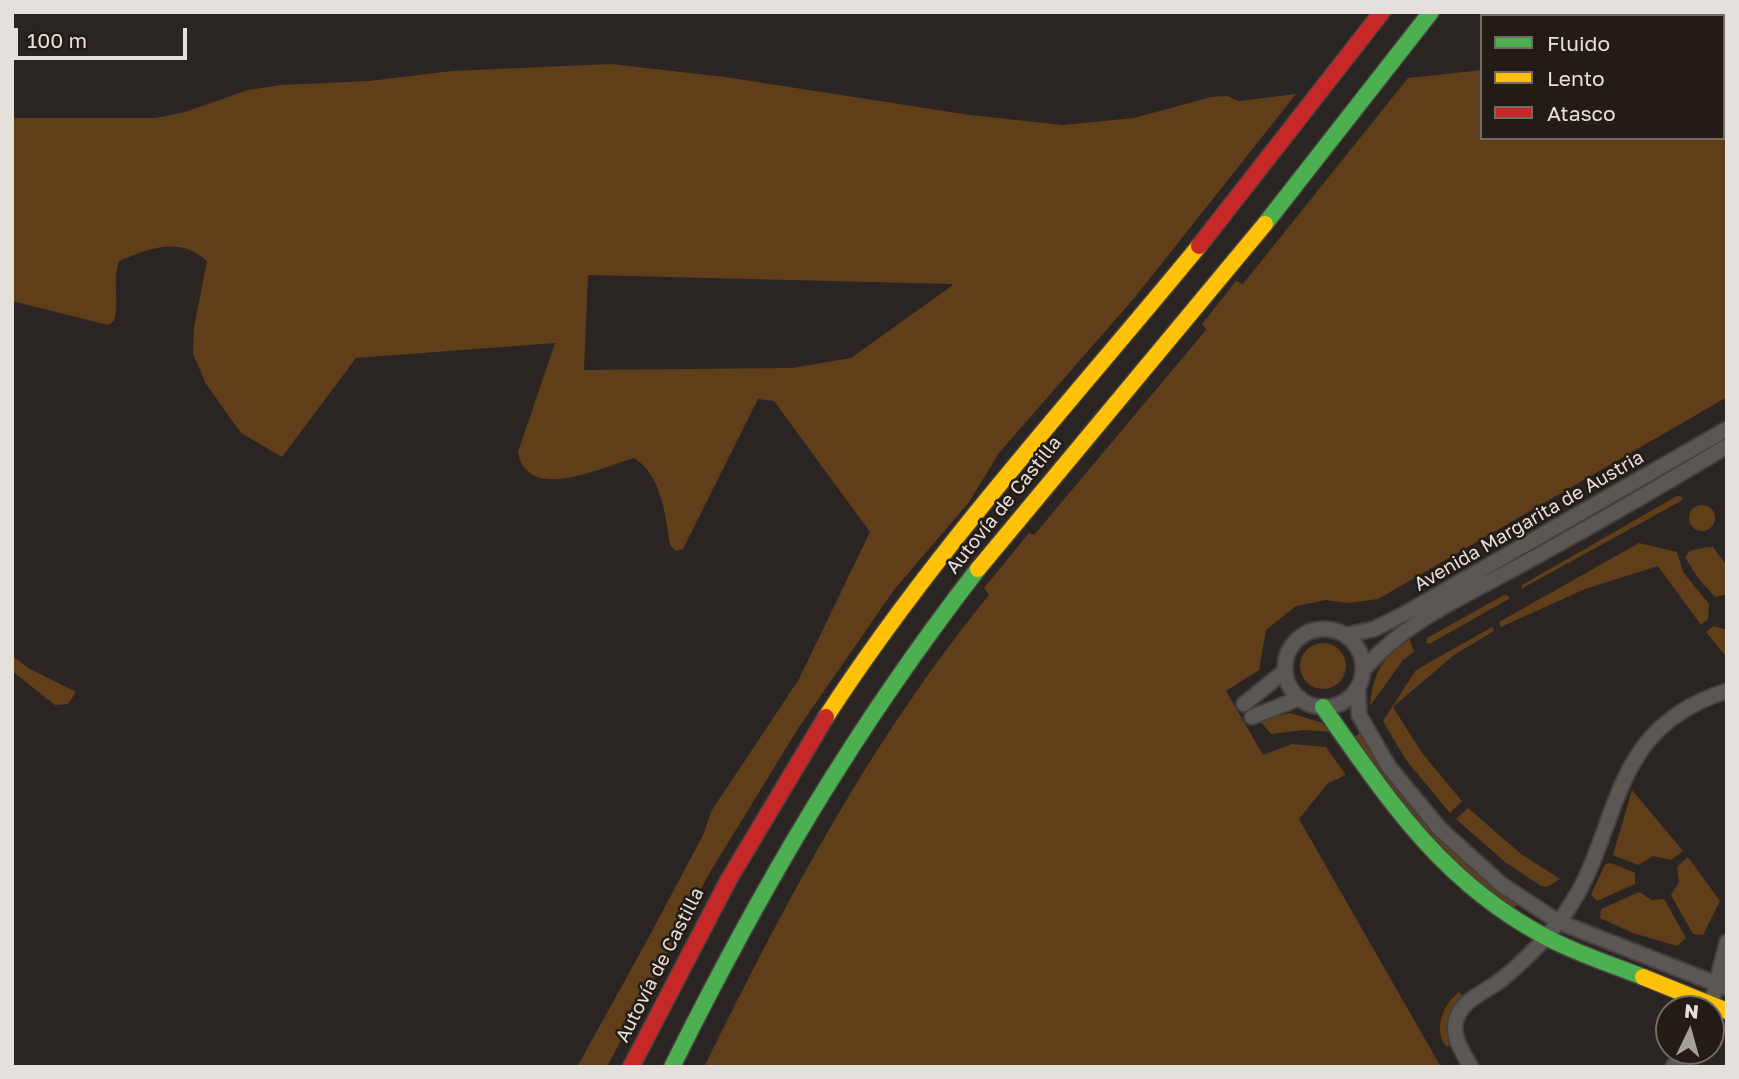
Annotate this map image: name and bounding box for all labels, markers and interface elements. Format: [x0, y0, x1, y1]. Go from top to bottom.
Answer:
scale bar [18, 14, 191, 58]
legend [1480, 14, 1725, 140]
text: 100 m [27, 27, 87, 53]
text: Fluido [1547, 30, 1610, 56]
text: Lento [1547, 65, 1605, 91]
text: Atasco [1547, 100, 1616, 126]
street label: Autovía de Castilla [942, 432, 1066, 578]
street label: Avenida Margarita de Austria [1410, 446, 1648, 596]
street label: Autovía de Castilla [611, 884, 709, 1046]
north arrow [1655, 995, 1725, 1065]
text: N [1683, 998, 1700, 1023]

